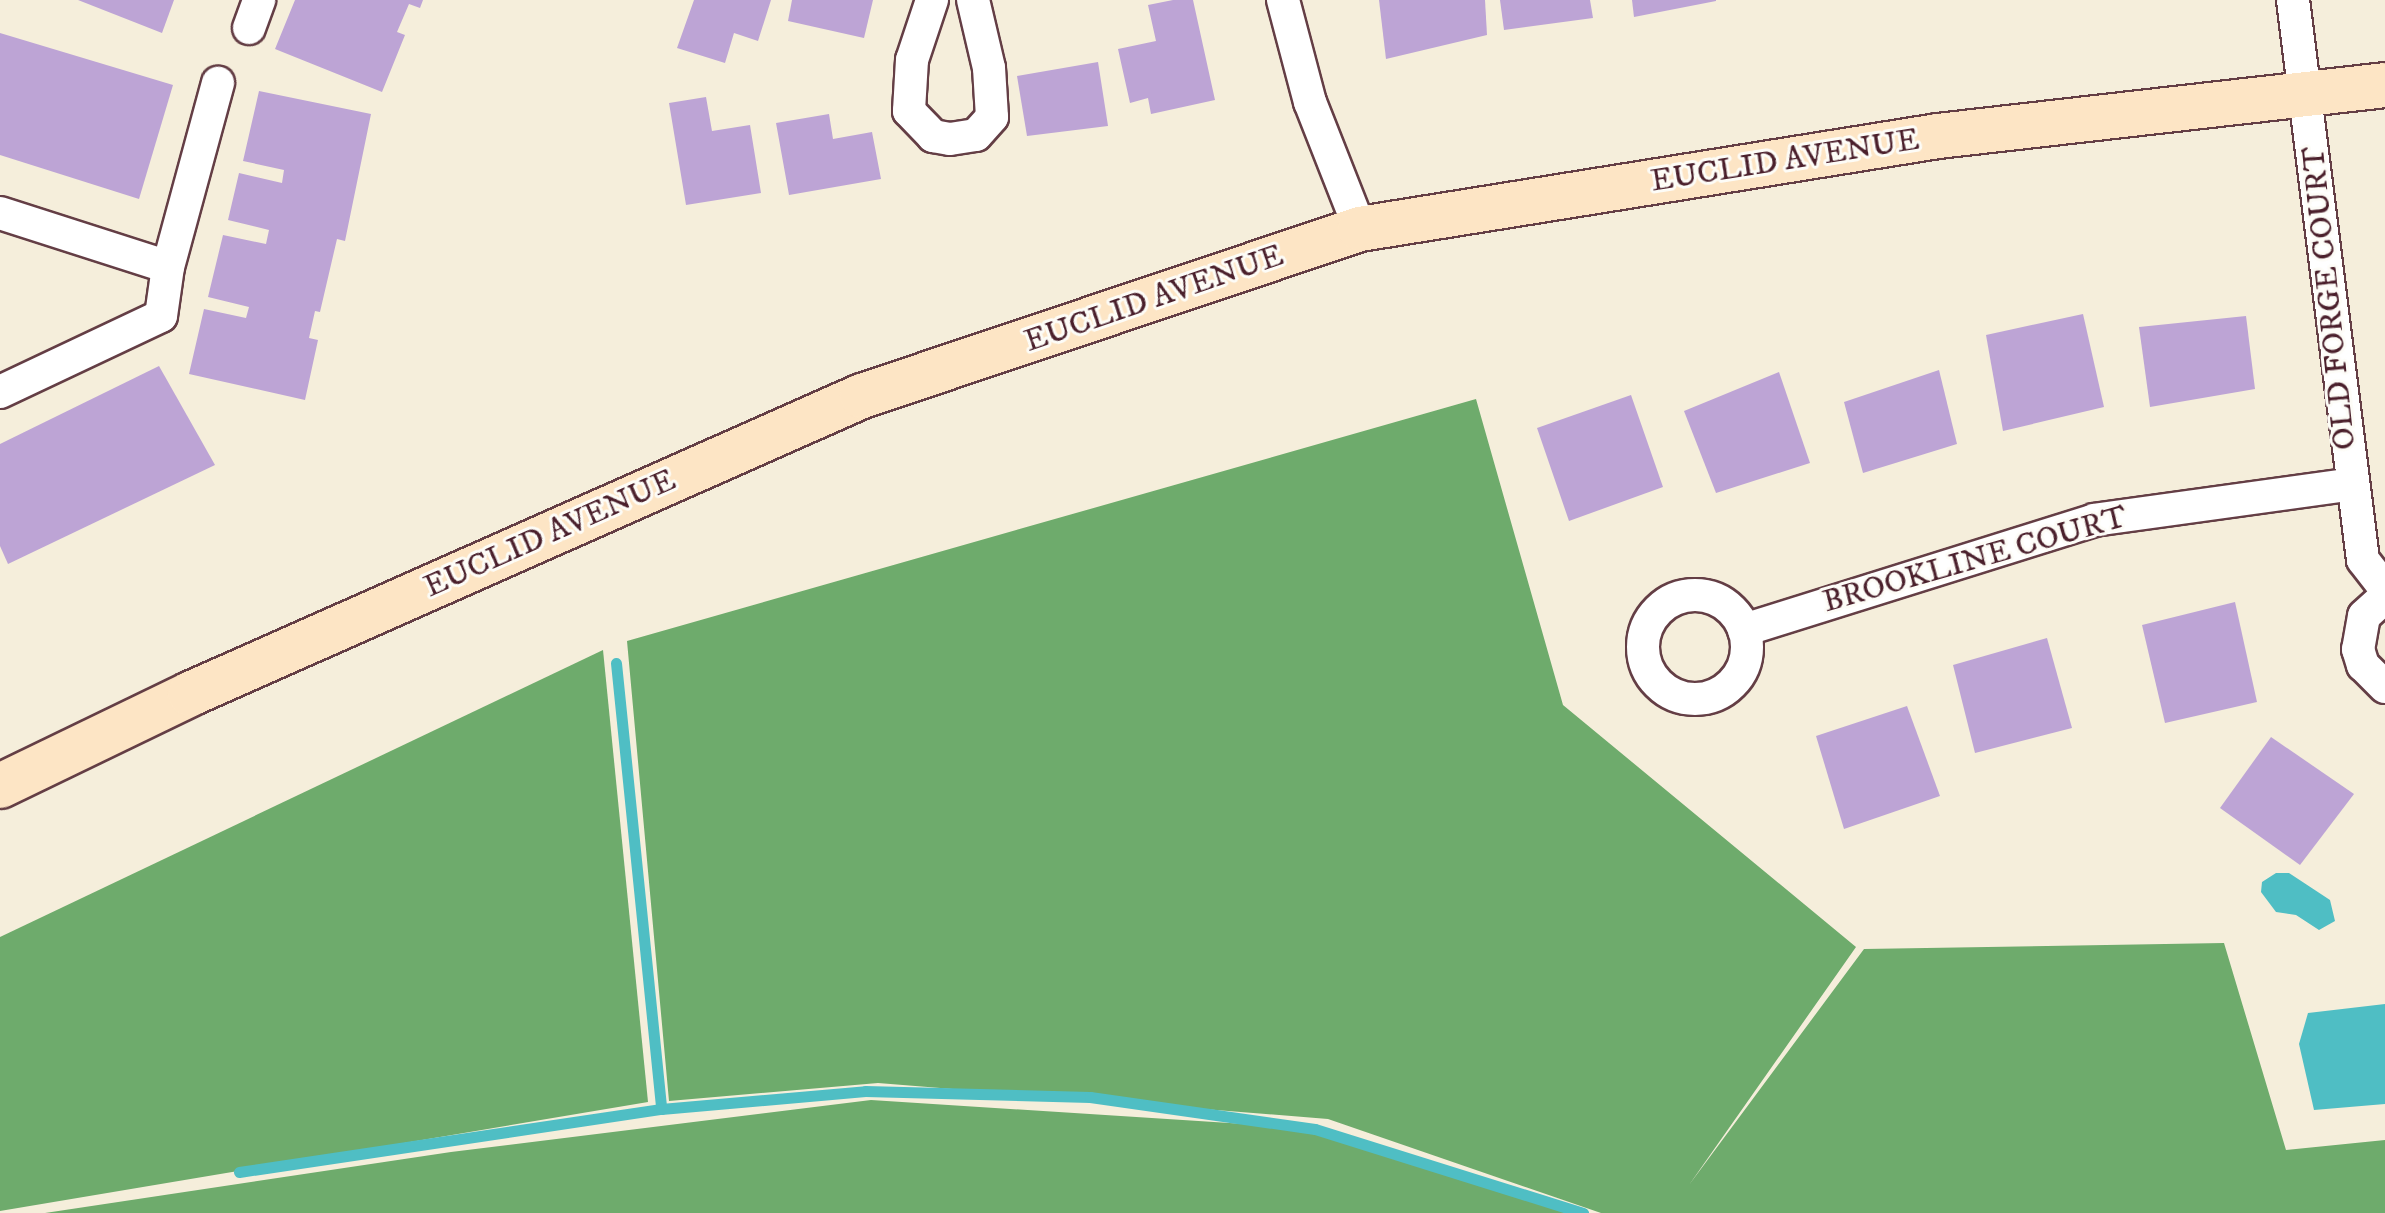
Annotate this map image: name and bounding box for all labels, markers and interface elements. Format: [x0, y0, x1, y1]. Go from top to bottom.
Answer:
street label: EUCLID AVENUE [1648, 121, 1922, 201]
street label: OLD FORGE COURT [2295, 144, 2365, 452]
street label: EUCLID AVENUE [1019, 237, 1289, 361]
street label: EUCLID AVENUE [418, 461, 682, 607]
street label: BROOKLINE COURT [1818, 498, 2132, 622]

